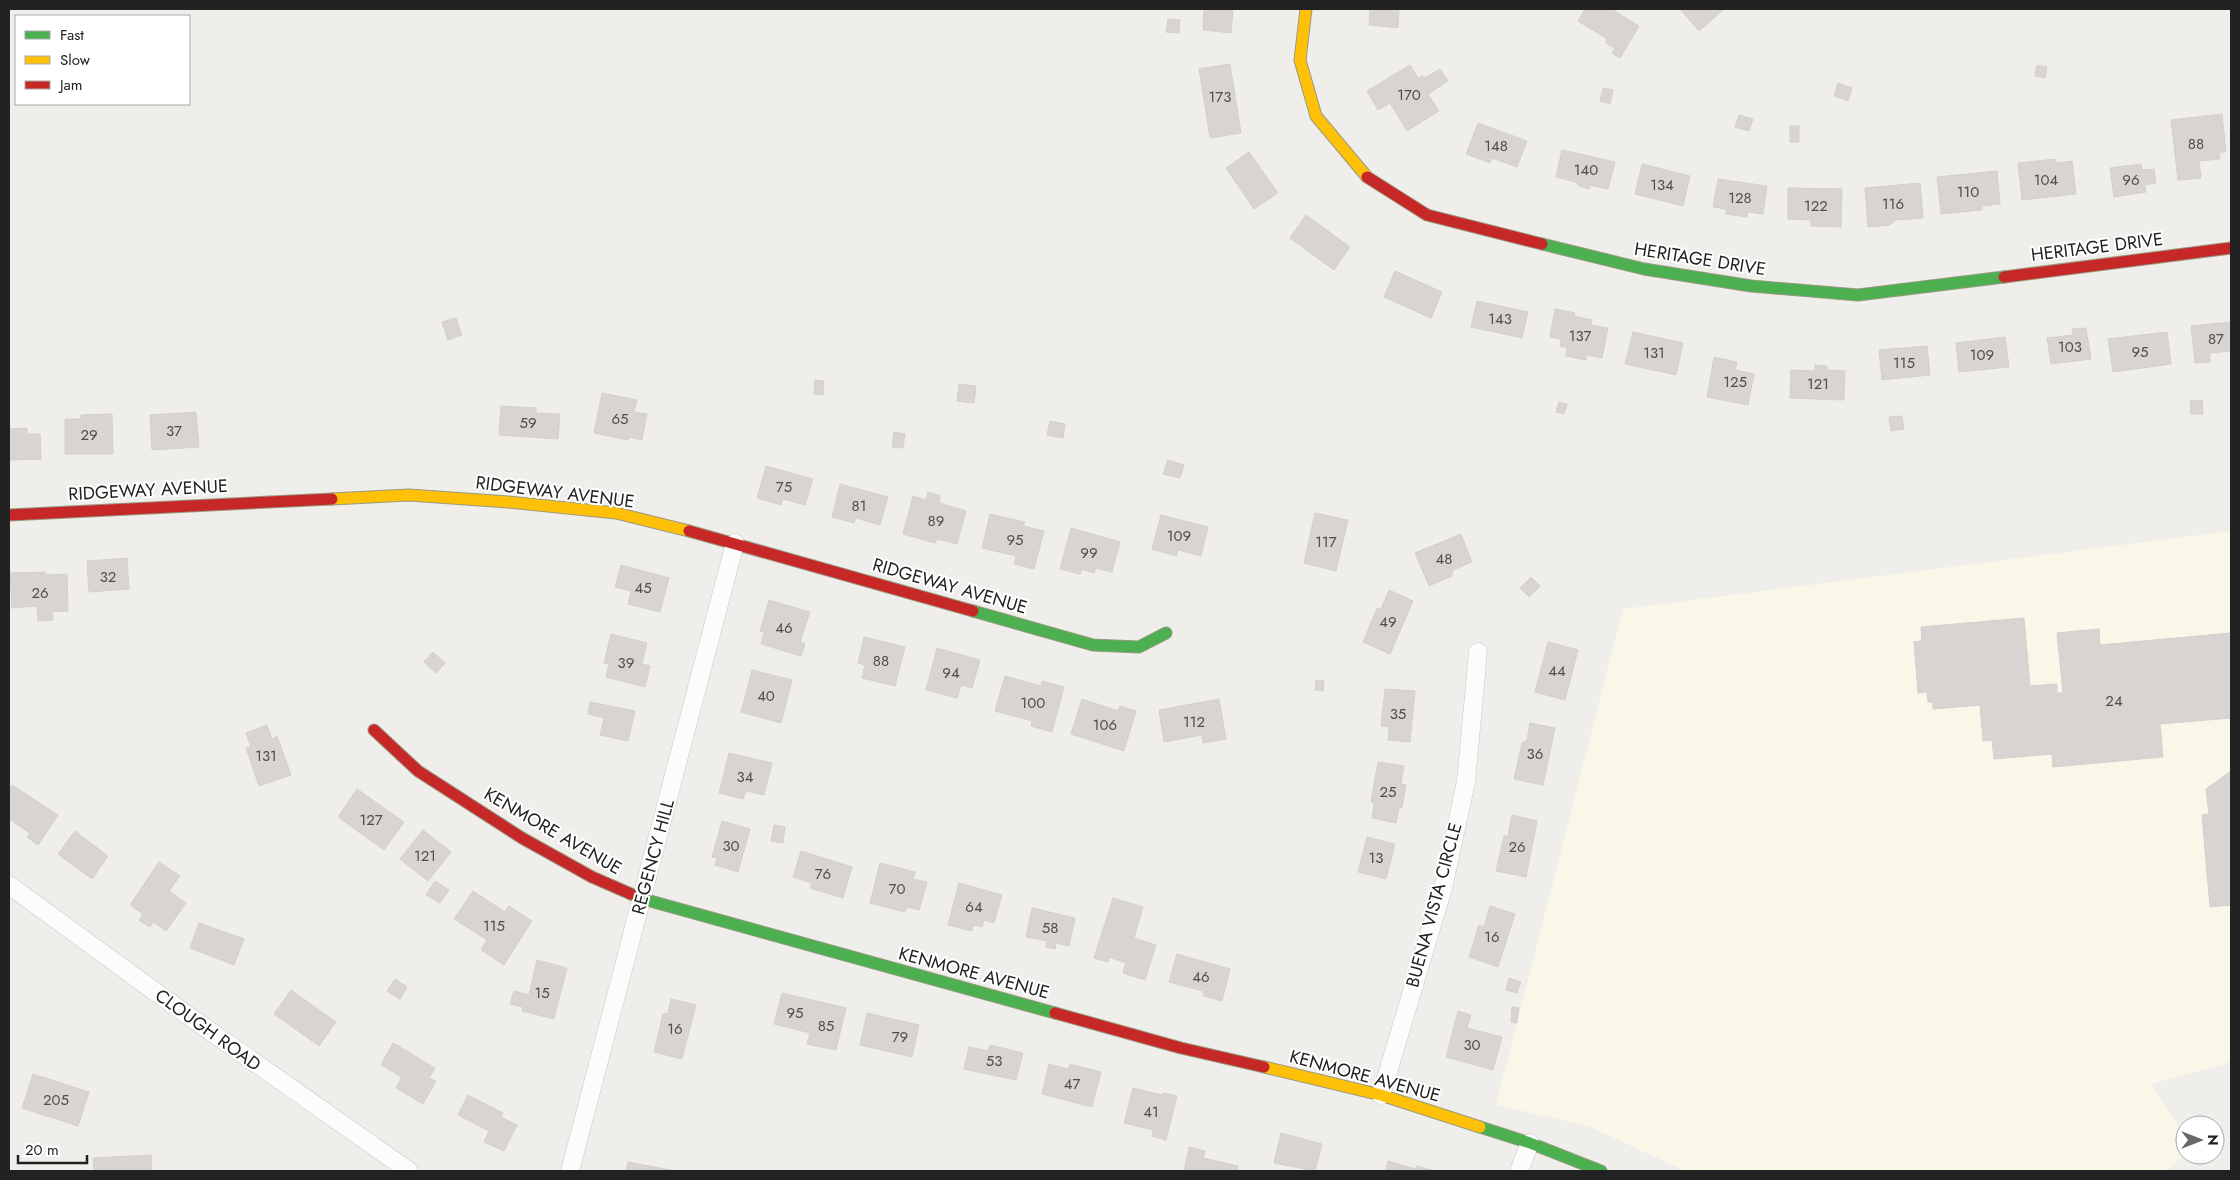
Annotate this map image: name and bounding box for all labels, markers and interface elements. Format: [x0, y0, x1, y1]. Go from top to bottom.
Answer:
legend [15, 15, 190, 105]
text: Fast [60, 24, 84, 46]
text: Slow [60, 49, 91, 71]
text: Jam [58, 74, 83, 96]
house number: 170 [1397, 84, 1421, 106]
house number: 173 [1209, 86, 1231, 108]
house number: 88 [2188, 133, 2204, 155]
house number: 148 [1484, 135, 1508, 157]
house number: 140 [1574, 159, 1598, 181]
house number: 104 [2034, 169, 2059, 191]
house number: 96 [2122, 169, 2140, 191]
house number: 134 [1650, 174, 1674, 196]
house number: 110 [1957, 181, 1979, 203]
house number: 128 [1728, 187, 1752, 209]
house number: 116 [1882, 193, 1904, 215]
house number: 122 [1804, 195, 1828, 217]
street label: HERITAGE DRIVE [2029, 226, 2165, 268]
street label: HERITAGE DRIVE [1632, 236, 1768, 282]
house number: 143 [1488, 308, 1512, 330]
house number: 137 [1569, 325, 1591, 347]
house number: 87 [2208, 328, 2224, 350]
house number: 103 [2058, 336, 2082, 358]
house number: 95 [2131, 341, 2149, 363]
house number: 131 [1643, 342, 1665, 364]
house number: 109 [1970, 344, 1994, 366]
house number: 115 [1893, 352, 1915, 374]
house number: 125 [1723, 371, 1747, 393]
house number: 121 [1807, 373, 1829, 395]
house number: 65 [611, 408, 629, 430]
house number: 59 [519, 412, 537, 434]
house number: 37 [166, 420, 182, 442]
house number: 29 [80, 424, 98, 446]
street label: RIDGEWAY AVENUE [474, 469, 636, 515]
street label: RIDGEWAY AVENUE [68, 473, 228, 507]
house number: 75 [776, 476, 792, 498]
house number: 81 [852, 495, 866, 517]
house number: 89 [928, 510, 944, 532]
house number: 109 [1167, 525, 1191, 547]
house number: 95 [1006, 529, 1024, 551]
house number: 117 [1315, 531, 1337, 553]
house number: 99 [1080, 542, 1098, 564]
house number: 48 [1436, 548, 1452, 570]
street label: RIDGEWAY AVENUE [870, 551, 1030, 621]
house number: 32 [100, 566, 116, 588]
house number: 45 [634, 577, 652, 599]
house number: 26 [31, 582, 49, 604]
house number: 49 [1379, 611, 1397, 633]
house number: 46 [775, 617, 793, 639]
house number: 88 [873, 650, 889, 672]
house number: 39 [618, 652, 634, 674]
house number: 44 [1548, 660, 1566, 682]
house number: 94 [942, 662, 960, 684]
house number: 40 [757, 685, 775, 707]
house number: 24 [2105, 690, 2123, 712]
house number: 100 [1021, 692, 1045, 714]
house number: 35 [1390, 703, 1406, 725]
house number: 112 [1183, 711, 1205, 733]
house number: 106 [1093, 714, 1117, 736]
house number: 36 [1527, 743, 1543, 765]
house number: 131 [255, 745, 277, 767]
house number: 34 [737, 766, 754, 788]
street label: KENMORE AVENUE [479, 781, 627, 881]
house number: 25 [1380, 781, 1397, 803]
street label: REGENCY HILL [625, 796, 681, 918]
house number: 127 [359, 809, 383, 831]
street label: BUENA VISTA CIRCLE [1399, 820, 1469, 990]
house number: 30 [722, 835, 740, 857]
house number: 26 [1508, 836, 1526, 858]
house number: 121 [414, 845, 436, 867]
house number: 13 [1369, 847, 1383, 869]
house number: 76 [815, 863, 831, 885]
house number: 70 [889, 878, 905, 900]
house number: 64 [965, 896, 983, 918]
house number: 115 [483, 915, 505, 937]
house number: 58 [1042, 917, 1058, 939]
house number: 16 [1484, 926, 1500, 948]
street label: KENMORE AVENUE [896, 940, 1052, 1006]
house number: 46 [1192, 966, 1210, 988]
house number: 15 [534, 982, 550, 1004]
street label: CLOUGH ROAD [150, 983, 266, 1077]
house number: 95 [786, 1002, 804, 1024]
house number: 85 [818, 1015, 834, 1037]
house number: 16 [667, 1018, 683, 1040]
house number: 79 [892, 1026, 908, 1048]
house number: 30 [1463, 1034, 1481, 1056]
street label: KENMORE AVENUE [1287, 1043, 1443, 1109]
house number: 53 [986, 1050, 1002, 1072]
house number: 47 [1064, 1073, 1080, 1095]
house number: 205 [43, 1089, 69, 1111]
house number: 41 [1143, 1101, 1159, 1123]
north arrow [2175, 1115, 2225, 1165]
scale bar [18, 1132, 86, 1164]
text: N [2203, 1134, 2223, 1146]
text: 20 m [25, 1139, 59, 1161]

